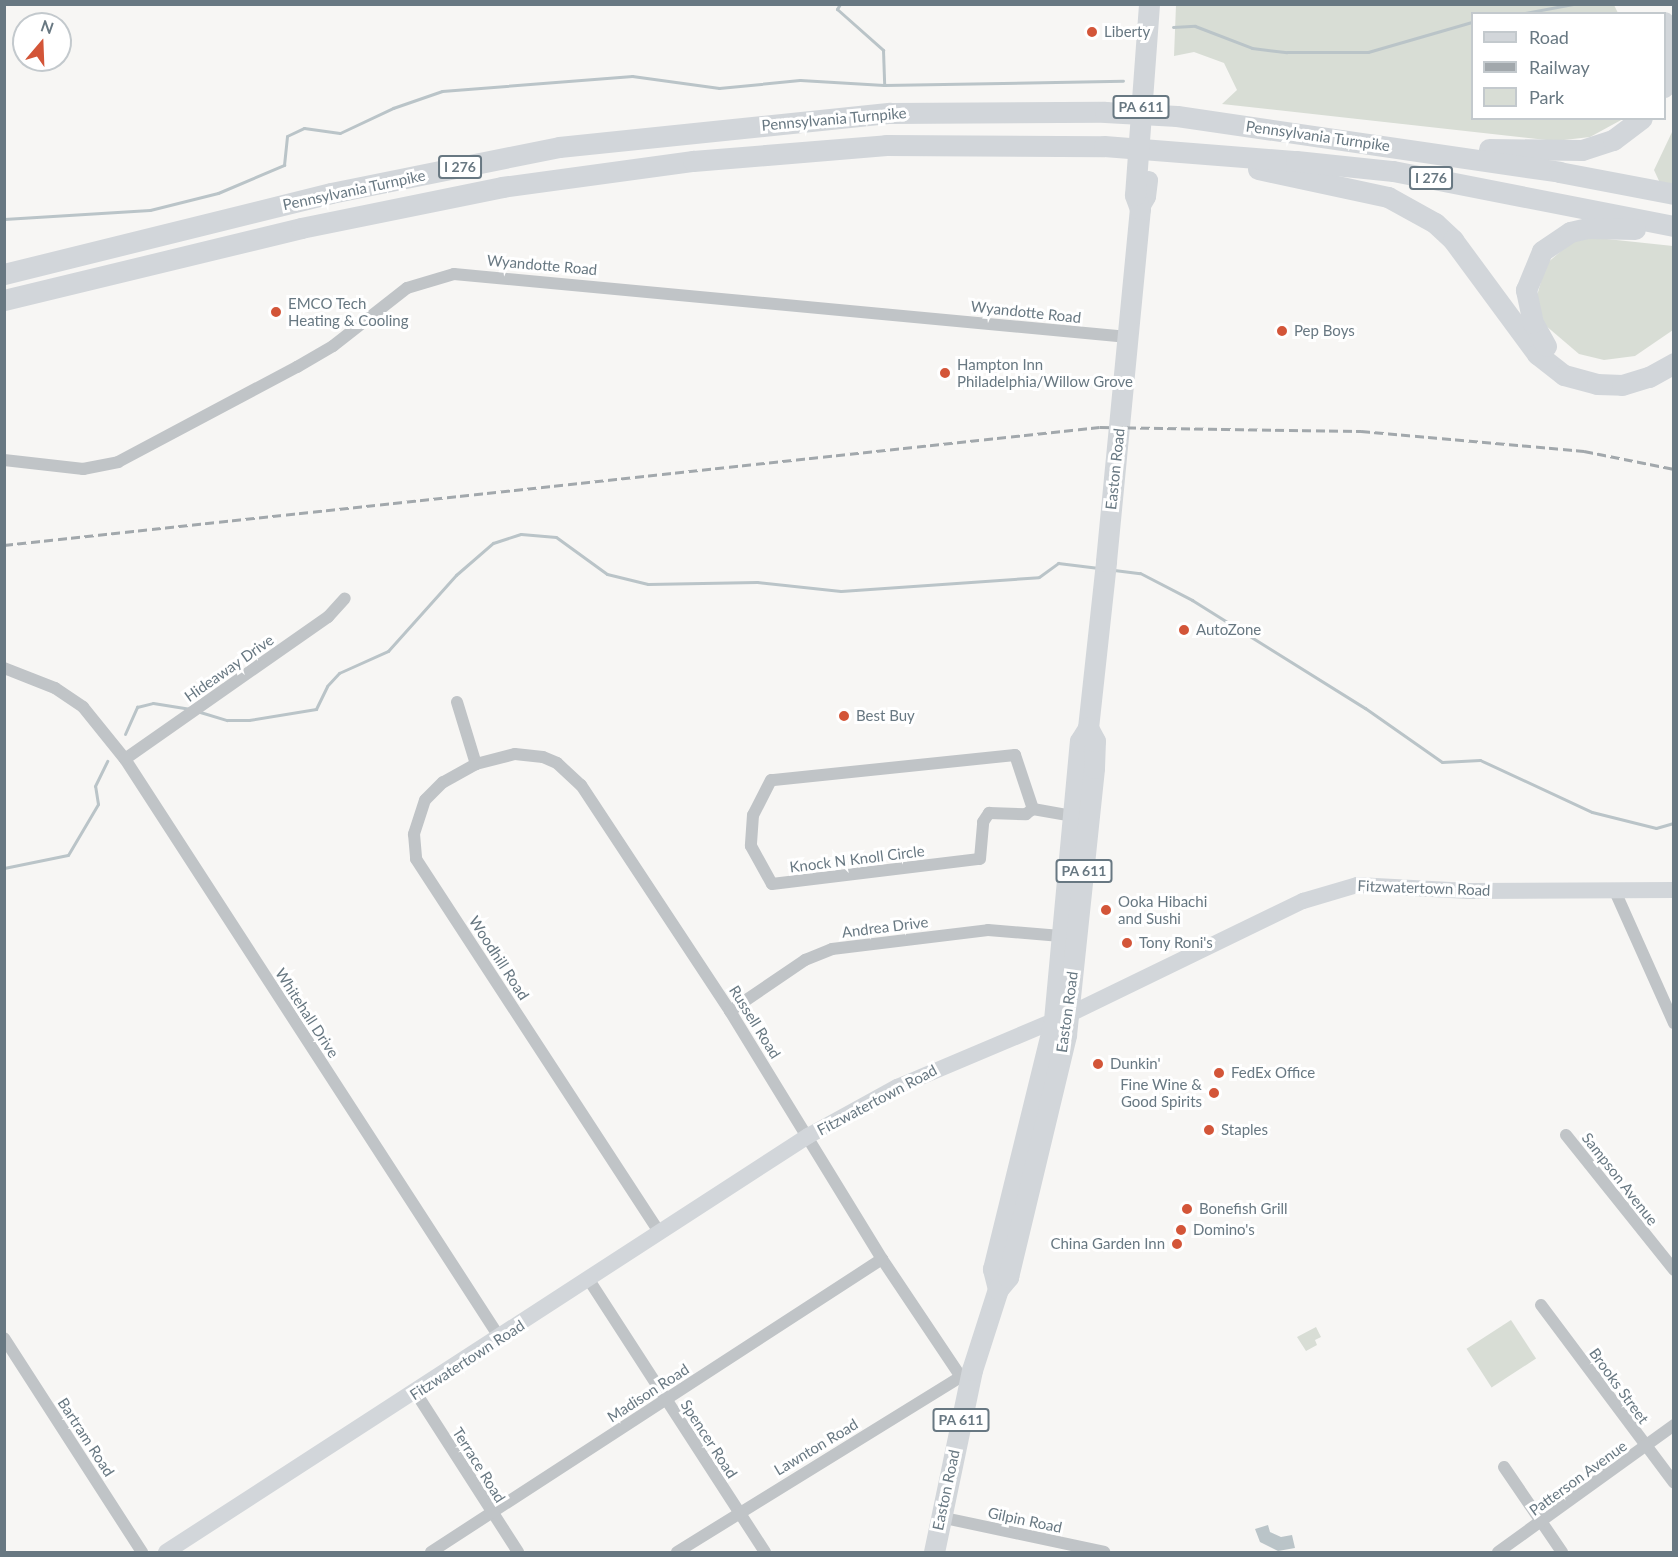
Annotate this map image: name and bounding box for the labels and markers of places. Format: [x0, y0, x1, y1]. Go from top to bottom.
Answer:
place label: Liberty [1104, 23, 1150, 41]
marker: Liberty [1085, 25, 1099, 39]
place label: EMCO Tech Heating & Cooling [288, 294, 408, 329]
marker: EMCO Tech Heating & Cooling [269, 305, 283, 319]
place label: Pep Boys [1294, 322, 1355, 340]
marker: Pep Boys [1275, 324, 1289, 338]
place label: Hampton Inn Philadelphia/Willow Grove [957, 355, 1133, 390]
marker: Hampton Inn Philadelphia/Willow Grove [938, 366, 952, 380]
place label: AutoZone [1196, 621, 1261, 639]
marker: AutoZone [1177, 623, 1191, 637]
place label: Best Buy [856, 707, 915, 725]
marker: Best Buy [837, 709, 851, 723]
place label: Ooka Hibachi and Sushi [1118, 892, 1207, 927]
marker: Ooka Hibachi and Sushi [1099, 903, 1113, 917]
place label: Tony Roni's [1139, 934, 1213, 952]
marker: Tony Roni's [1120, 936, 1134, 950]
place label: Dunkin' [1110, 1055, 1161, 1073]
marker: Dunkin' [1091, 1057, 1105, 1071]
place label: FedEx Office [1231, 1064, 1315, 1082]
marker: FedEx Office [1212, 1066, 1226, 1080]
place label: Fine Wine & Good Spirits [1120, 1075, 1202, 1110]
marker: Fine Wine & Good Spirits [1207, 1086, 1221, 1100]
place label: Staples [1221, 1121, 1268, 1139]
marker: Staples [1202, 1123, 1216, 1137]
place label: Bonefish Grill [1199, 1200, 1288, 1218]
marker: Bonefish Grill [1180, 1202, 1194, 1216]
place label: Domino's [1193, 1221, 1255, 1239]
marker: Domino's [1174, 1223, 1188, 1237]
place label: China Garden Inn [1050, 1235, 1165, 1253]
marker: China Garden Inn [1170, 1237, 1184, 1251]

